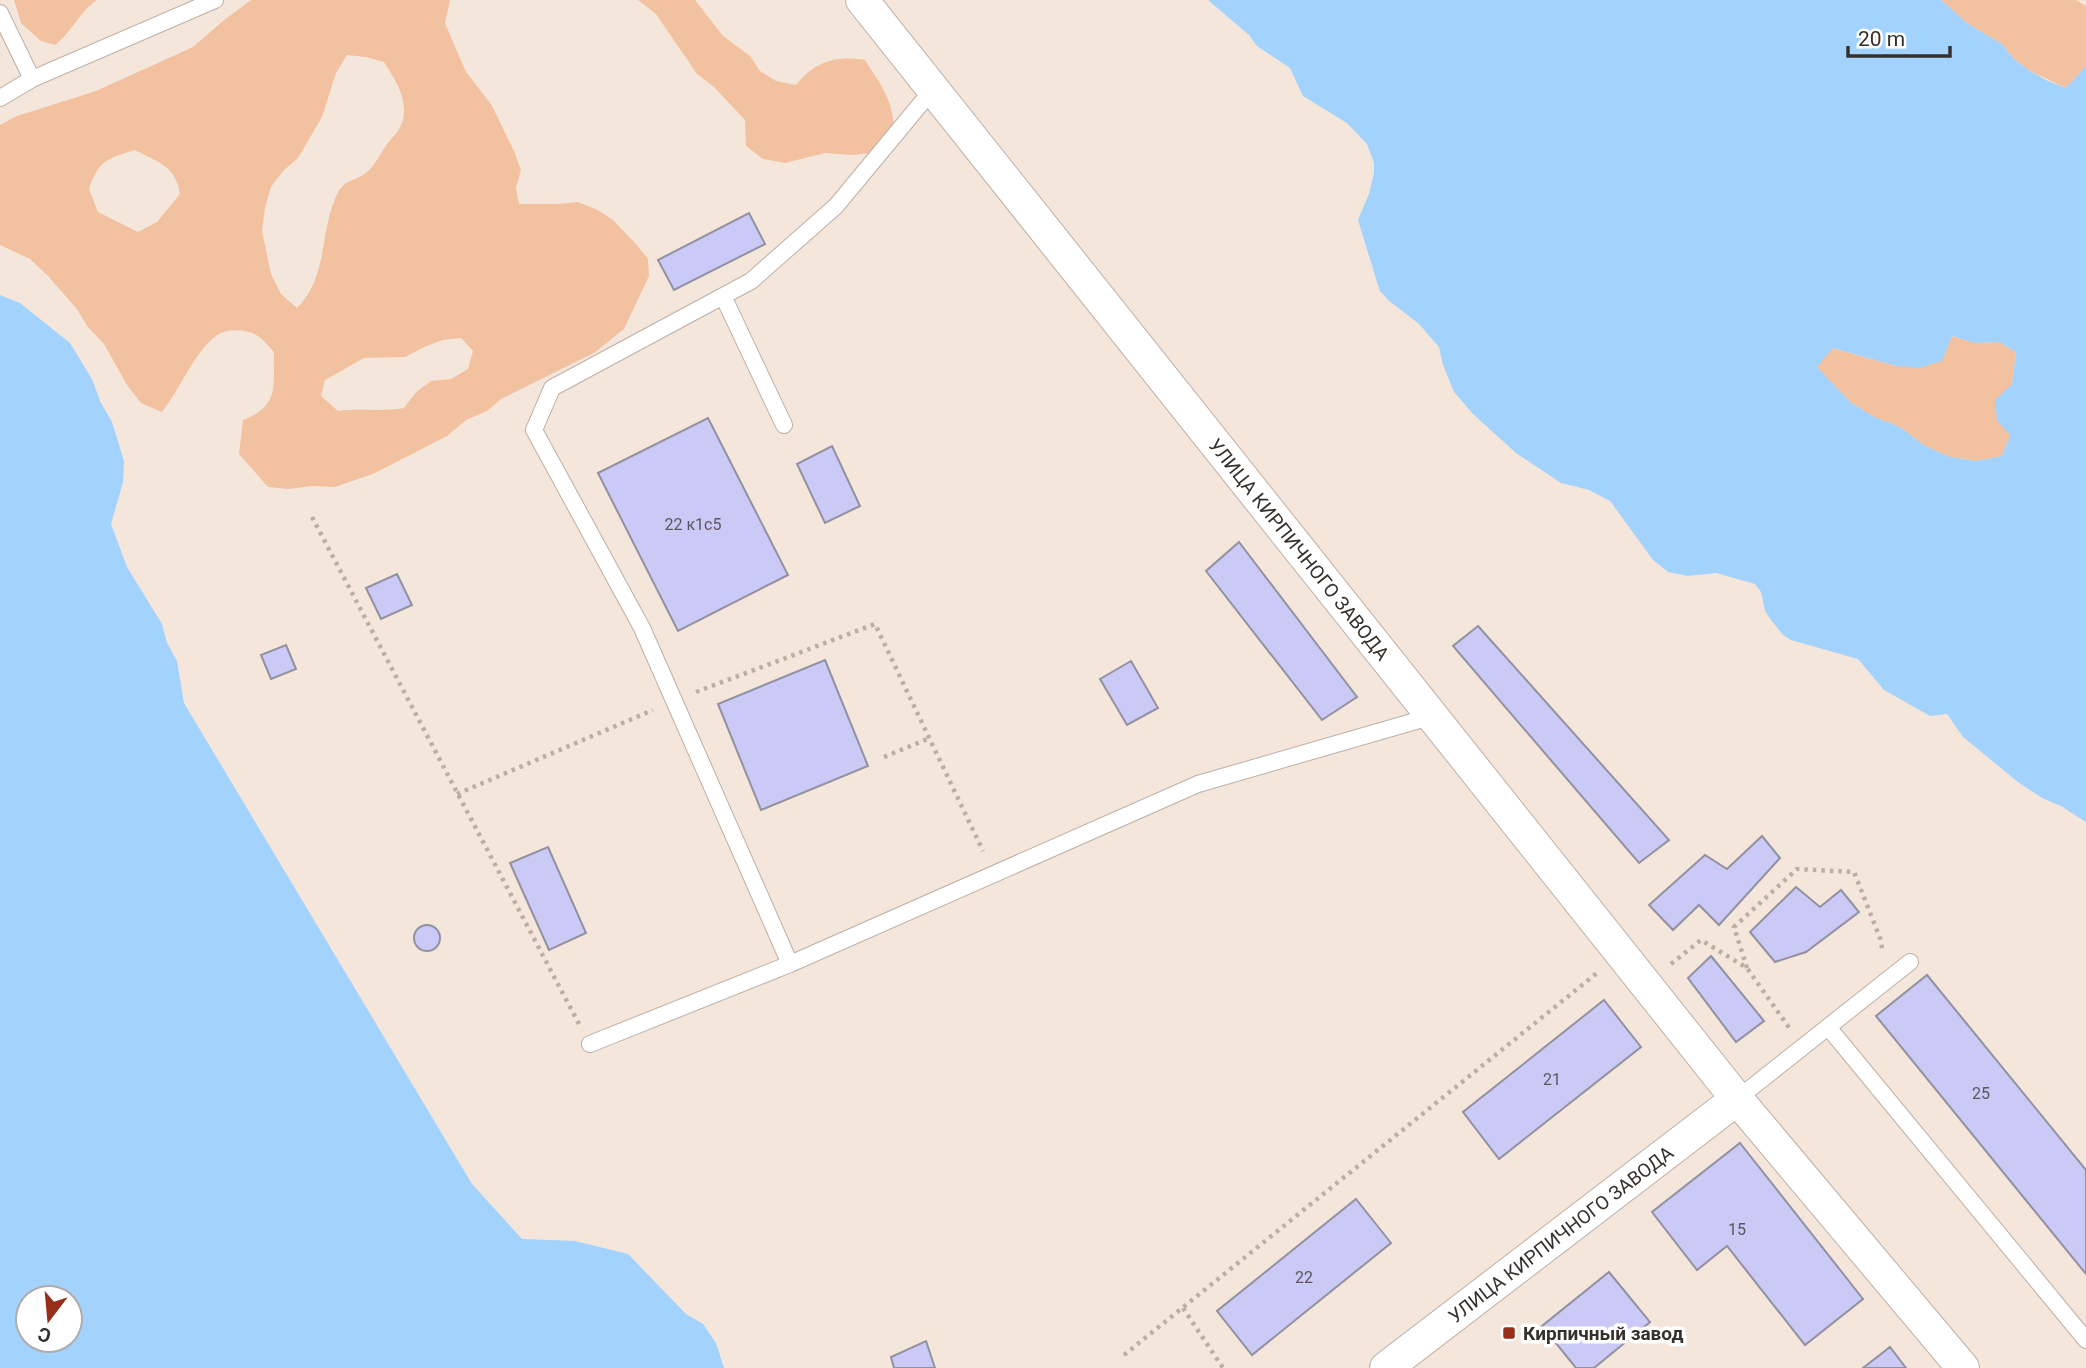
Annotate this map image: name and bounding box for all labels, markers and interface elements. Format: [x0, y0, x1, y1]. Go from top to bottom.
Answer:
scale bar [1848, 14, 1950, 58]
text: 20 m [1858, 27, 1905, 51]
street label: УЛИЦА КИРПИЧНОГО ЗАВОДА [1204, 434, 1394, 665]
house number: 22 к1с5 [665, 515, 721, 534]
house number: 21 [1543, 1070, 1561, 1089]
house number: 25 [1972, 1084, 1990, 1103]
street label: УЛИЦА КИРПИЧНОГО ЗАВОДА [1444, 1141, 1678, 1328]
house number: 15 [1728, 1220, 1746, 1239]
house number: 22 [1295, 1268, 1313, 1287]
north arrow [14, 1284, 84, 1354]
text: С [35, 1322, 54, 1348]
place label: Кирпичный завод [1523, 1322, 1683, 1345]
marker: Кирпичный завод [1501, 1325, 1517, 1341]

